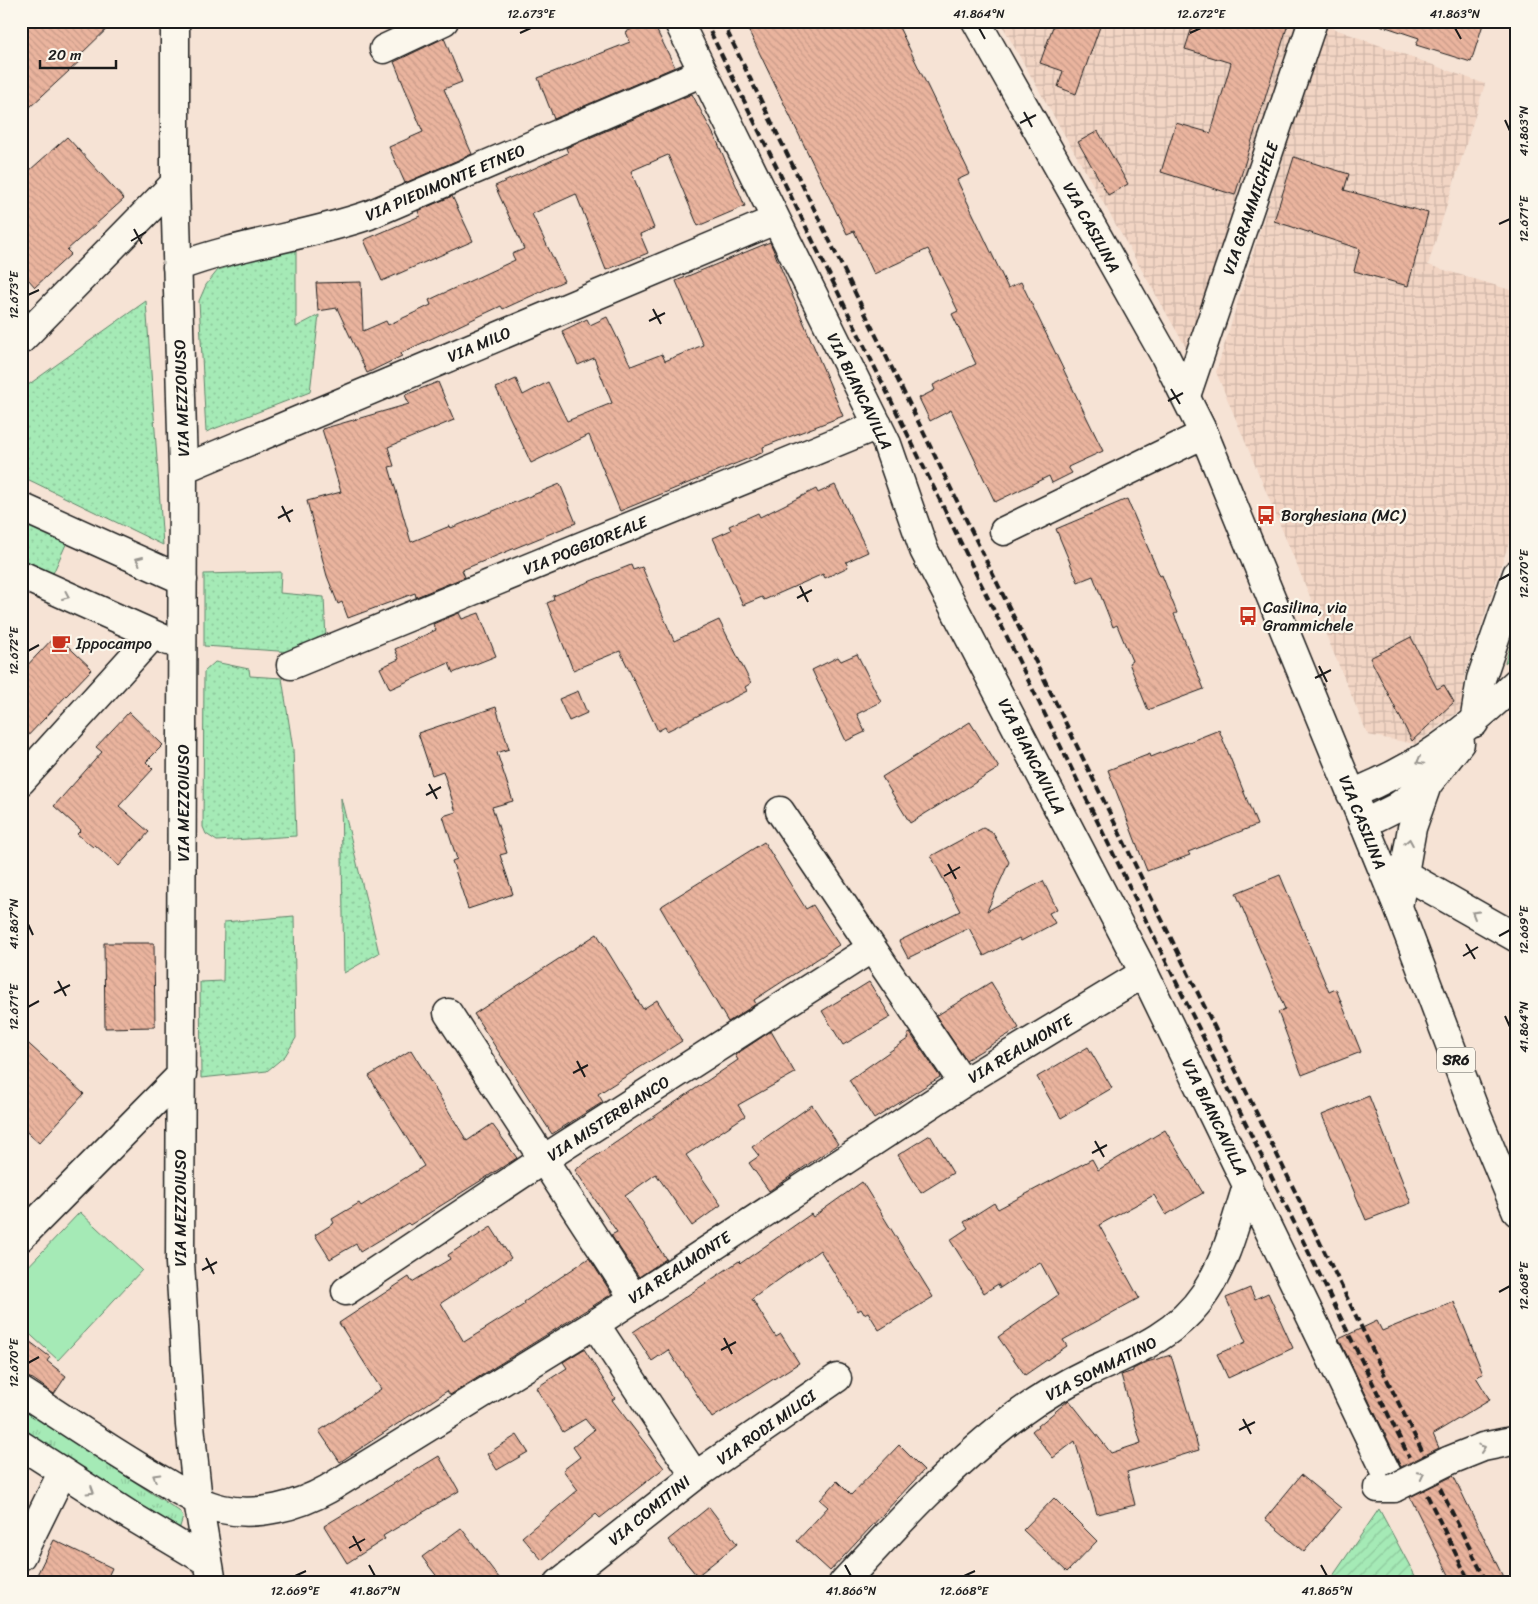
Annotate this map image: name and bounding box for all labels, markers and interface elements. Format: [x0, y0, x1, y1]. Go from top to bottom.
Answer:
text: 12.673°E [507, 3, 556, 25]
text: 41.864°N [953, 3, 1005, 25]
text: 12.672°E [1177, 3, 1226, 25]
text: 41.863°N [1430, 3, 1481, 25]
scale bar [40, 38, 116, 70]
text: 20 m [48, 42, 82, 68]
text: 41.863°N [1513, 105, 1535, 156]
street label: VIA PIEDIMONTE ETNEO [360, 136, 530, 229]
street label: VIA GRAMMICHELE [1214, 136, 1287, 279]
street label: VIA CASILINA [1055, 177, 1128, 278]
text: 12.671°E [1513, 195, 1535, 242]
text: 12.673°E [3, 270, 25, 319]
street label: VIA MILO [443, 318, 516, 371]
street label: VIA BIANCAVILLA [819, 328, 901, 455]
street label: VIA MEZZOIUSO [165, 339, 198, 457]
place label: Borghesiana (MC) [1281, 501, 1407, 530]
bus stop icon: Borghesiana (MC) [1255, 504, 1277, 526]
street label: VIA POGGIOREALE [518, 507, 653, 584]
text: 12.670°E [1513, 548, 1535, 598]
one-way arrow [135, 555, 144, 566]
one-way arrow [61, 589, 70, 600]
place label: Casilina, via Grammichele [1263, 593, 1353, 640]
bus stop icon: Casilina, via Grammichele [1237, 605, 1259, 627]
text: 12.672°E [3, 626, 25, 675]
place label: Ippocampo [75, 629, 152, 658]
cafe icon: Ippocampo [50, 632, 72, 654]
street label: VIA BIANCAVILLA [990, 693, 1073, 820]
street label: VIA MEZZOIUSO [169, 744, 198, 862]
one-way arrow [1416, 755, 1425, 765]
street label: VIA CASILINA [1330, 771, 1395, 874]
one-way arrow [1404, 838, 1414, 847]
text: 41.867°N [3, 898, 25, 949]
text: 12.669°E [1513, 904, 1535, 954]
one-way arrow [1471, 910, 1480, 920]
text: 12.671°E [3, 983, 25, 1030]
text: 41.864°N [1513, 1001, 1535, 1053]
street label: VIA REALMONTE [962, 1005, 1079, 1091]
road number: SR6 [1437, 1048, 1475, 1072]
street label: VIA BIANCAVILLA [1174, 1054, 1256, 1181]
street label: VIA MISTERBIANCO [541, 1068, 676, 1169]
street label: VIA MEZZOIUSO [166, 1149, 195, 1267]
street label: VIA REALMONTE [622, 1222, 738, 1312]
text: 12.668°E [1513, 1260, 1535, 1310]
street label: VIA SOMMATINO [1040, 1328, 1162, 1409]
text: 12.670°E [3, 1337, 25, 1387]
street label: VIA RODI MILICI [710, 1381, 824, 1473]
one-way arrow [1477, 1443, 1485, 1453]
street label: VIA COMITINI [601, 1468, 697, 1553]
one-way arrow [1416, 1471, 1425, 1481]
one-way arrow [152, 1473, 161, 1483]
one-way arrow [86, 1485, 95, 1494]
text: 12.669°E [271, 1580, 321, 1602]
text: 41.867°N [350, 1580, 401, 1602]
text: 41.866°N [826, 1580, 877, 1602]
text: 12.668°E [940, 1580, 990, 1602]
text: 41.865°N [1301, 1580, 1353, 1602]

